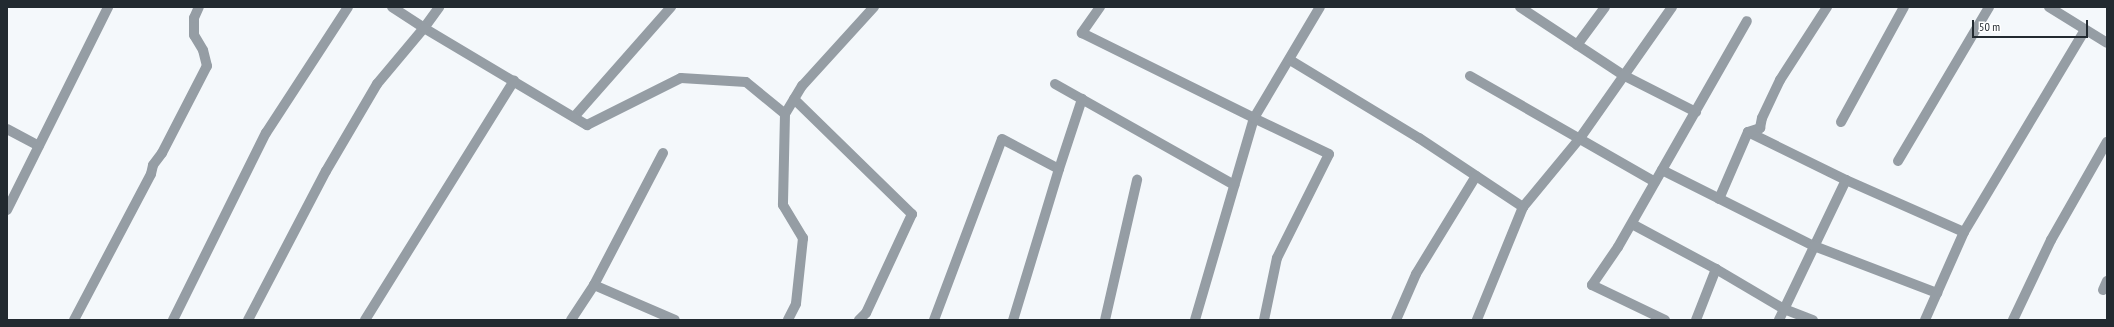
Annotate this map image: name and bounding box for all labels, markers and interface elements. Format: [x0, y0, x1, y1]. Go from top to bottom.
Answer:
scale bar [1974, 12, 2090, 38]
text: 50 m [1979, 19, 2000, 34]

